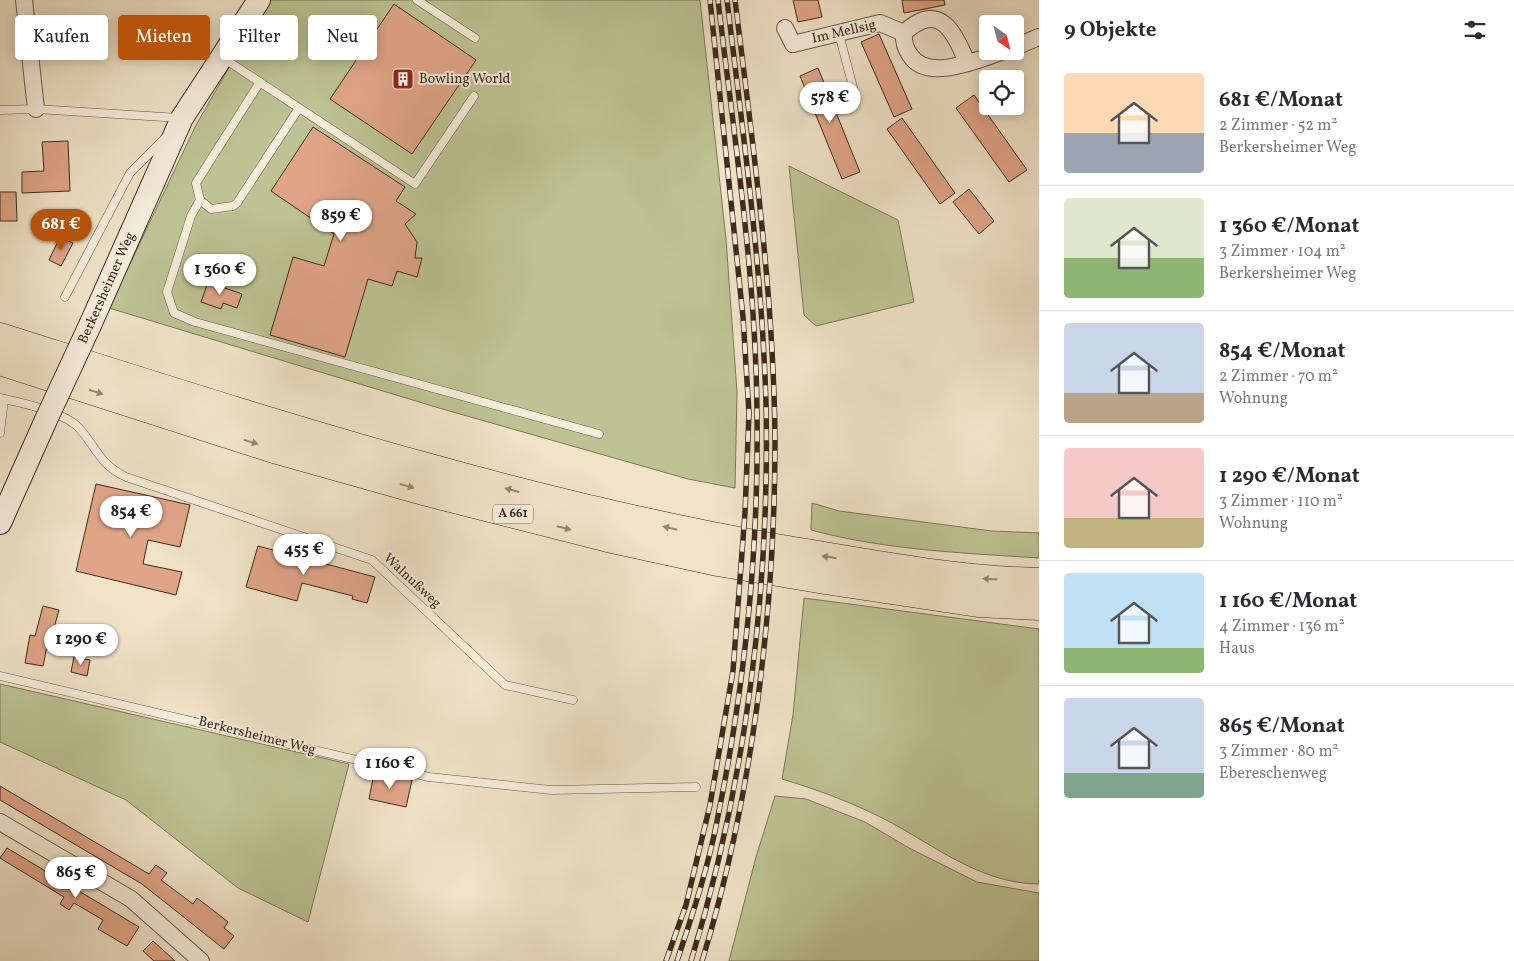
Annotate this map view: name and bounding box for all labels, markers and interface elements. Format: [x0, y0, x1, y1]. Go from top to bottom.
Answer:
chip: Kaufen [15, 15, 108, 60]
chip: Mieten [118, 15, 210, 60]
chip: Filter [220, 15, 298, 60]
chip: Neu [308, 15, 377, 60]
street label: Im Mellsig [810, 15, 878, 49]
north arrow [979, 15, 1024, 60]
map controls [979, 15, 1024, 115]
text: 9 Objekte [1064, 16, 1157, 45]
icon: filters [1461, 16, 1489, 44]
building icon: Bowling World [391, 67, 415, 91]
place label: Bowling World [419, 70, 511, 89]
button: locate [979, 70, 1024, 115]
pin: 578 € [795, 82, 865, 124]
text: 681 €/Monat [1219, 86, 1343, 115]
text: 578 € [811, 87, 849, 109]
icon: home [1104, 93, 1164, 153]
text: 2 Zimmer · 52 m² [1219, 115, 1337, 137]
text: Berkersheimer Weg [1219, 137, 1357, 159]
pin: 859 € [306, 200, 376, 242]
text: 859 € [321, 205, 361, 227]
pin: 681 € [26, 208, 96, 251]
text: 1 360 €/Monat [1219, 212, 1359, 241]
text: 681 € [42, 214, 80, 236]
icon: home [1104, 218, 1164, 278]
street label: Berkersheimer Weg [74, 229, 140, 347]
text: 3 Zimmer · 104 m² [1219, 241, 1346, 263]
pin: 1 360 € [174, 254, 266, 296]
text: 1 360 € [194, 259, 246, 281]
text: Berkersheimer Weg [1219, 263, 1357, 285]
text: 854 €/Monat [1219, 337, 1345, 366]
icon: home [1104, 343, 1164, 403]
text: 2 Zimmer · 70 m² [1219, 366, 1338, 388]
text: Wohnung [1219, 388, 1288, 410]
one-way arrow [89, 389, 104, 396]
one-way arrow [244, 438, 259, 446]
text: 1 290 €/Monat [1219, 462, 1360, 491]
icon: home [1104, 468, 1164, 528]
one-way arrow [400, 483, 415, 491]
one-way arrow [504, 486, 519, 494]
text: 3 Zimmer · 110 m² [1219, 491, 1343, 513]
pin: 854 € [96, 496, 166, 538]
text: 854 € [111, 501, 151, 523]
road number: A 661 [493, 504, 533, 524]
text: Wohnung [1219, 513, 1288, 535]
one-way arrow [557, 524, 572, 532]
one-way arrow [662, 524, 677, 532]
pin: 455 € [269, 534, 339, 576]
text: 455 € [284, 539, 324, 561]
street label: Walnußweg [379, 549, 445, 613]
one-way arrow [821, 553, 837, 561]
one-way arrow [982, 575, 998, 583]
text: 1 160 €/Monat [1219, 587, 1357, 616]
icon: home [1104, 593, 1164, 653]
text: 4 Zimmer · 136 m² [1219, 616, 1345, 638]
pin: 1 290 € [35, 624, 127, 666]
text: 1 290 € [55, 629, 107, 651]
text: Haus [1219, 638, 1255, 660]
street label: Berkersheimer Weg [196, 712, 318, 760]
text: 865 €/Monat [1219, 712, 1345, 741]
icon: home [1104, 718, 1164, 778]
text: 3 Zimmer · 80 m² [1219, 741, 1339, 763]
pin: 1 160 € [344, 748, 436, 790]
text: 1 160 € [365, 753, 415, 775]
text: Ebereschenweg [1219, 763, 1327, 785]
pin: 865 € [41, 856, 111, 899]
text: 865 € [56, 862, 96, 884]

